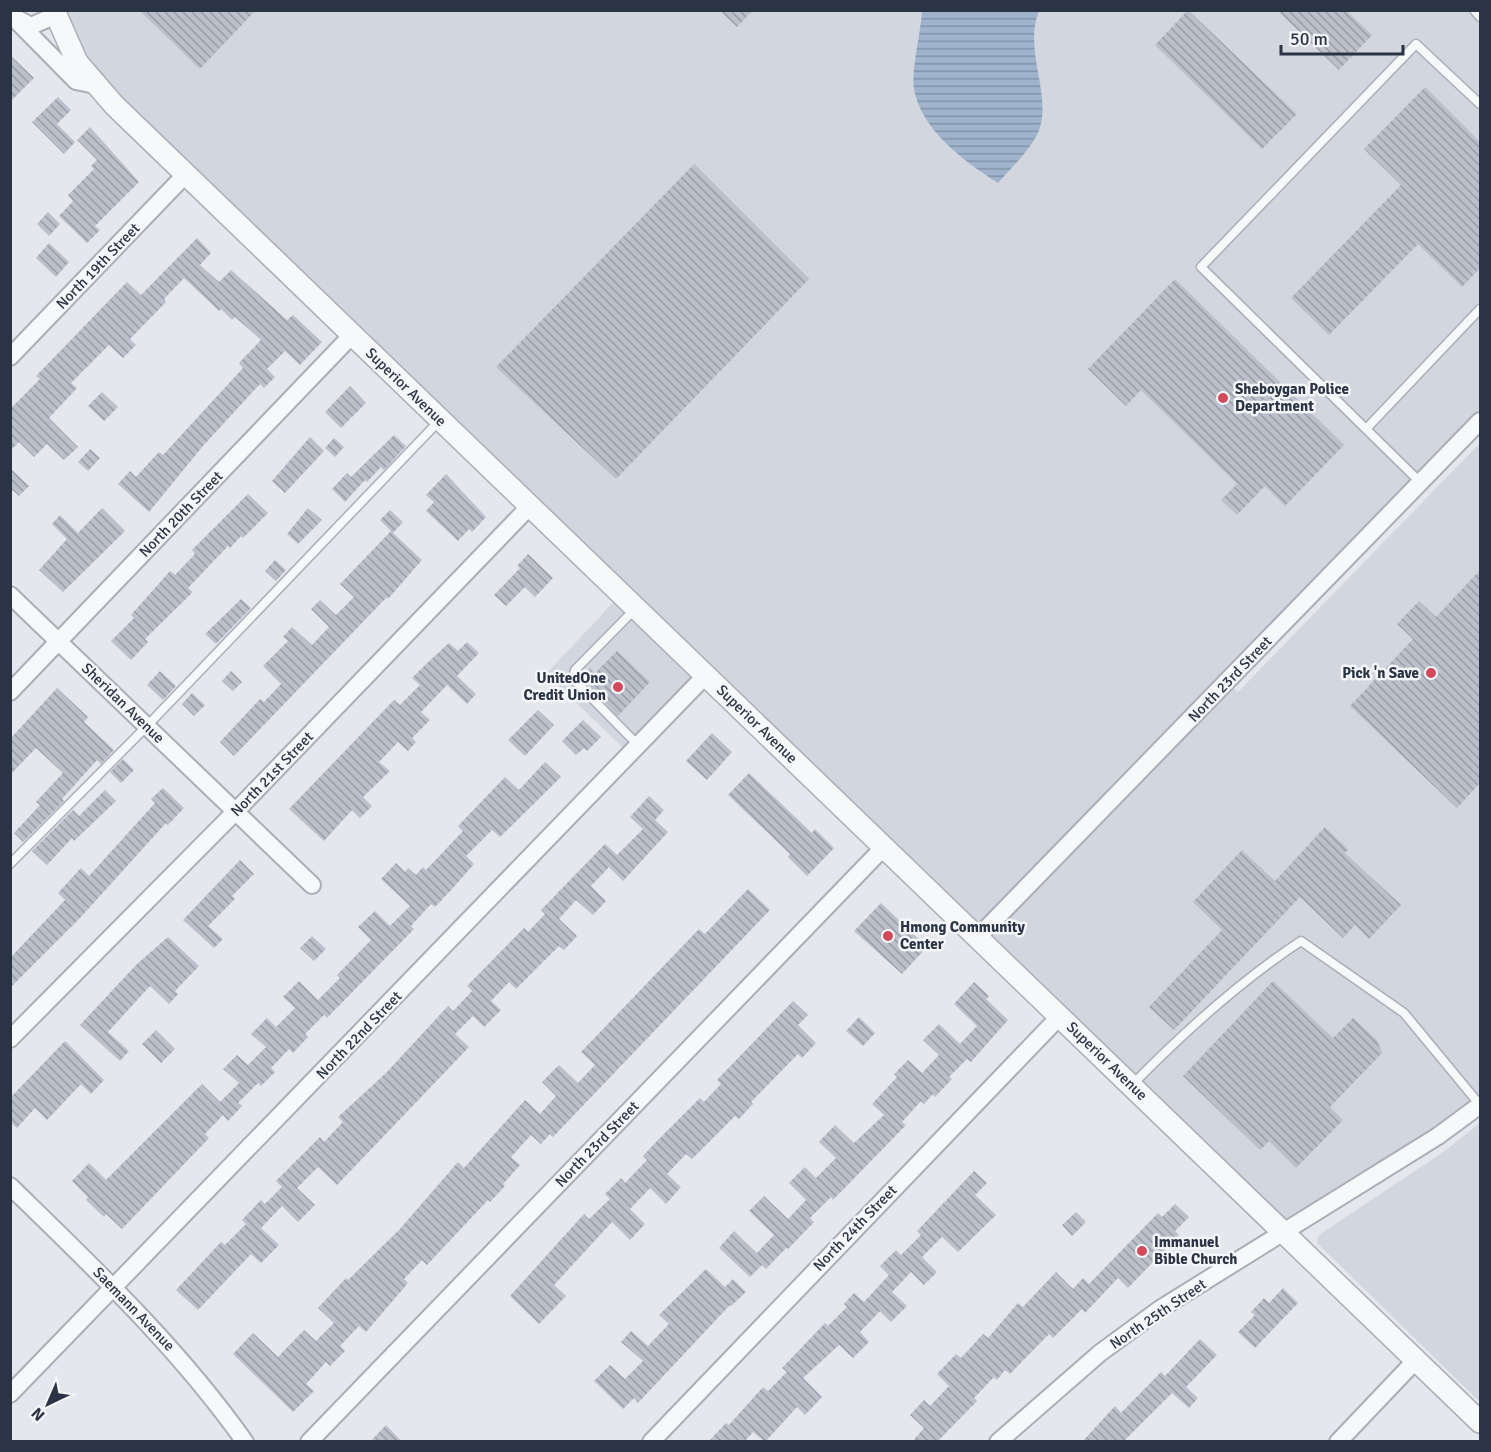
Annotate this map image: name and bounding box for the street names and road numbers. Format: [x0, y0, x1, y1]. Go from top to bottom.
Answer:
street label: North 19th Street [52, 219, 144, 313]
street label: Superior Avenue [362, 344, 450, 430]
street label: North 20th Street [135, 467, 227, 561]
street label: North 23rd Street [1184, 632, 1276, 726]
street label: Sheridan Avenue [78, 659, 168, 747]
street label: Superior Avenue [713, 681, 801, 767]
street label: North 21st Street [227, 728, 317, 820]
street label: North 22nd Street [312, 987, 406, 1083]
street label: Superior Avenue [1063, 1018, 1151, 1104]
street label: North 23rd Street [551, 1097, 643, 1191]
street label: North 24th Street [809, 1181, 901, 1275]
street label: Saemann Avenue [89, 1263, 179, 1355]
street label: North 25th Street [1106, 1275, 1210, 1353]

